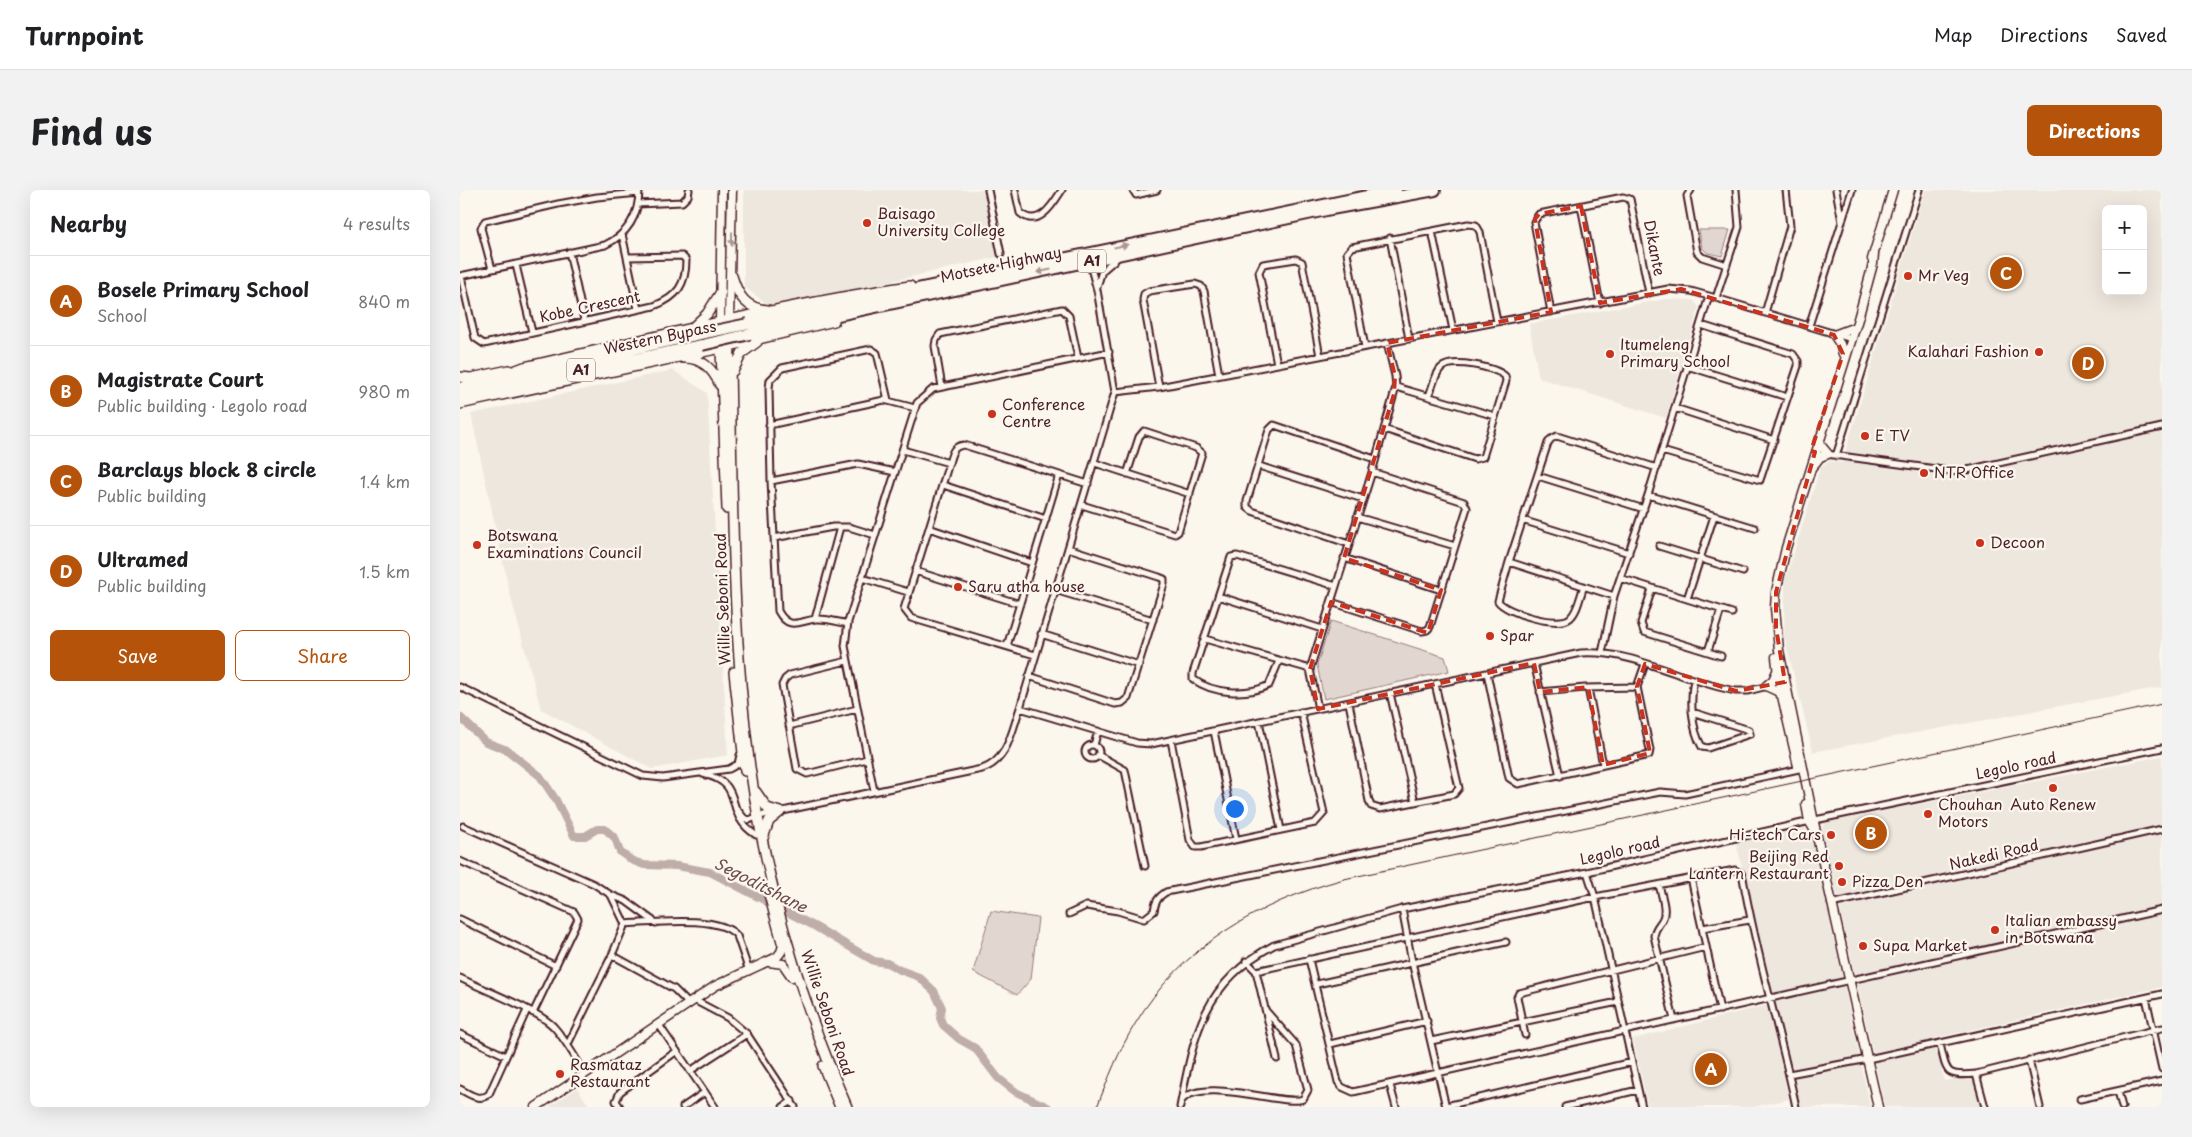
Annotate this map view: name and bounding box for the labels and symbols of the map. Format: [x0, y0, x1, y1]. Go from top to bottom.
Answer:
place label: Baisago University College [877, 201, 1005, 241]
marker: Baisago University College [861, 217, 873, 229]
street label: Dikante [1639, 218, 1672, 278]
one-way arrow [728, 231, 736, 247]
street label: Motsete Highway [938, 239, 1063, 288]
one-way arrow [1113, 241, 1129, 249]
road number: A1 [1078, 249, 1106, 272]
pin: C [1990, 254, 2022, 292]
place label: Mr Veg [1918, 263, 1969, 286]
one-way arrow [1036, 267, 1052, 275]
marker: Mr Veg [1902, 270, 1914, 282]
street label: Kobe Crescent [537, 284, 642, 327]
street label: Western Bypass [601, 313, 718, 360]
place label: Itumeleng Primary School [1620, 332, 1730, 372]
place label: Kalahari Fashion [1907, 339, 2029, 362]
pin: D [2072, 344, 2104, 382]
marker: Kalahari Fashion [2033, 346, 2045, 358]
marker: Itumeleng Primary School [1604, 348, 1616, 360]
road number: A1 [567, 358, 595, 382]
place label: Conference Centre [1002, 392, 1085, 432]
marker: Conference Centre [986, 408, 998, 420]
place label: E TV [1875, 423, 1910, 446]
marker: E TV [1859, 430, 1871, 442]
place label: NTR Office [1934, 460, 2014, 483]
marker: NTR Office [1918, 467, 1930, 479]
place label: Botswana Examinations Council [487, 523, 642, 563]
place label: Decoon [1990, 530, 2045, 553]
street label: Willie Seboni Road [708, 533, 735, 666]
marker: Decoon [1974, 537, 1986, 549]
marker: Botswana Examinations Council [471, 539, 483, 551]
place label: Saru atha house [968, 574, 1085, 597]
marker: Saru atha house [952, 581, 964, 593]
place label: Spar [1500, 623, 1534, 646]
marker: Spar [1484, 630, 1496, 642]
street label: Legolo road [1973, 745, 2058, 784]
marker: Auto Renew [2047, 782, 2059, 794]
place label: Chouhan Motors [1938, 792, 2003, 832]
place label: Auto Renew [2010, 792, 2096, 815]
your location [1222, 796, 1248, 822]
marker: Chouhan Motors [1922, 808, 1934, 820]
pin: B [1855, 814, 1887, 852]
place label: Hi-tech Cars [1729, 822, 1821, 845]
street label: Legolo road [1577, 829, 1662, 870]
marker: Hi-tech Cars [1825, 829, 1837, 841]
street label: Nakedi Road [1947, 832, 2041, 875]
place label: Beijing Red Lantern Restaurant [1689, 844, 1829, 884]
water label: Segoditshane [711, 850, 813, 918]
marker: Beijing Red Lantern Restaurant [1833, 860, 1845, 872]
place label: Pizza Den [1852, 869, 1923, 892]
marker: Pizza Den [1836, 876, 1848, 888]
place label: Italian embassy in Botswana [2005, 908, 2117, 948]
marker: Italian embassy in Botswana [1989, 924, 2001, 936]
place label: Supa Market [1873, 933, 1967, 956]
marker: Supa Market [1857, 940, 1869, 952]
street label: Willie Seboni Road [796, 946, 861, 1079]
pin: A [1695, 1050, 1727, 1088]
place label: Rasmataz Restaurant [570, 1052, 650, 1092]
marker: Rasmataz Restaurant [554, 1068, 566, 1080]

